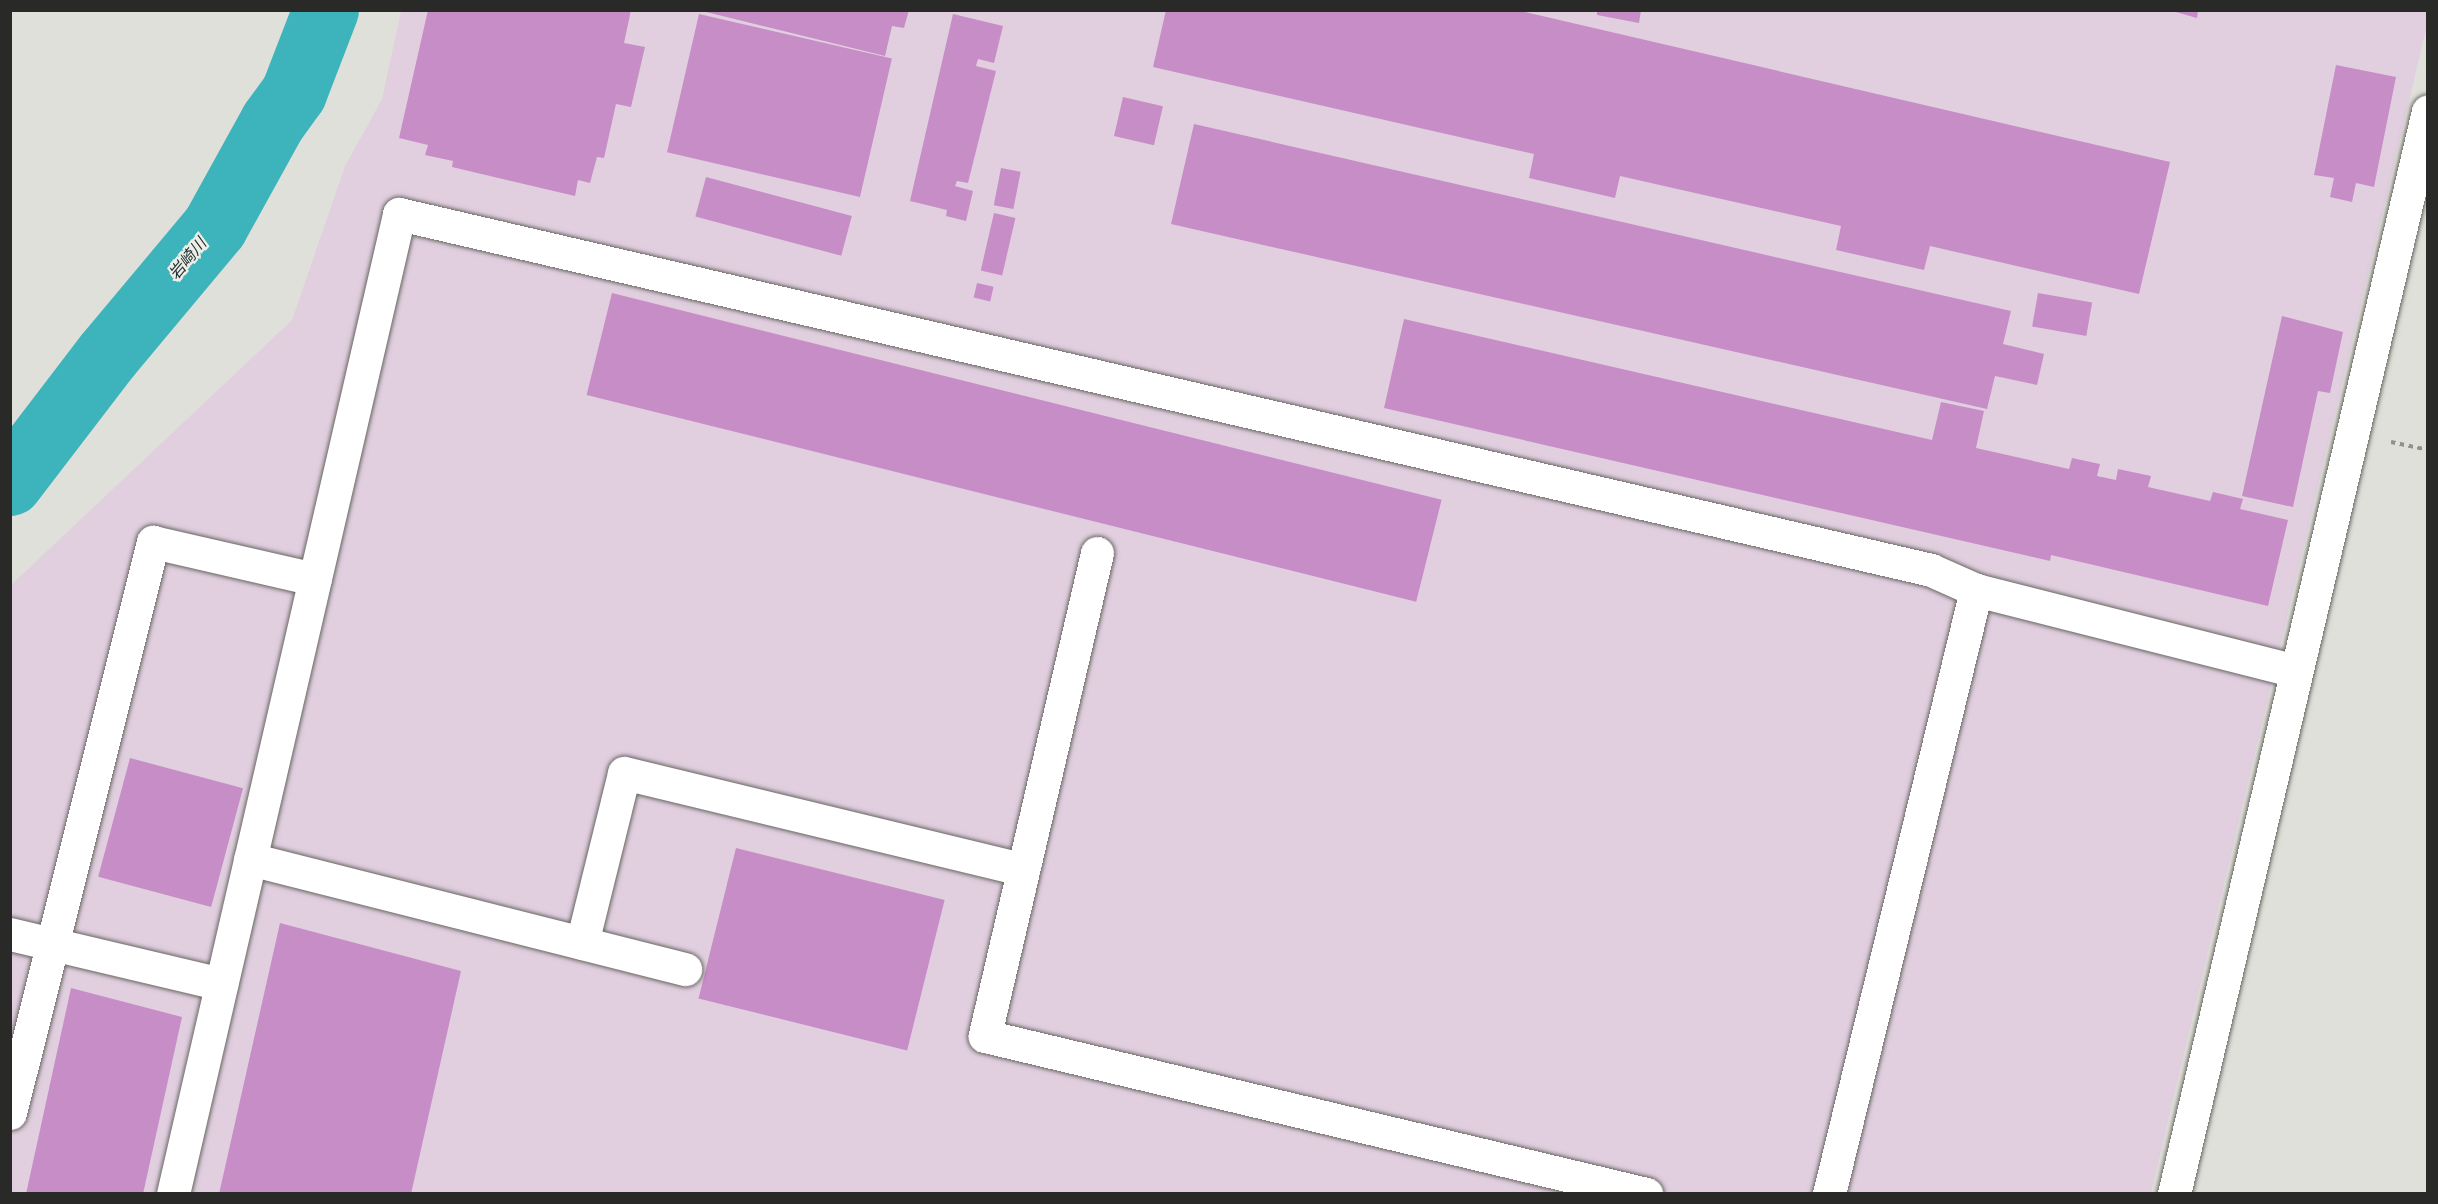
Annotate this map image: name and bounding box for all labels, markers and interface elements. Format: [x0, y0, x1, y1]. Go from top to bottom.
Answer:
water label: 岩崎川 [165, 234, 211, 284]

